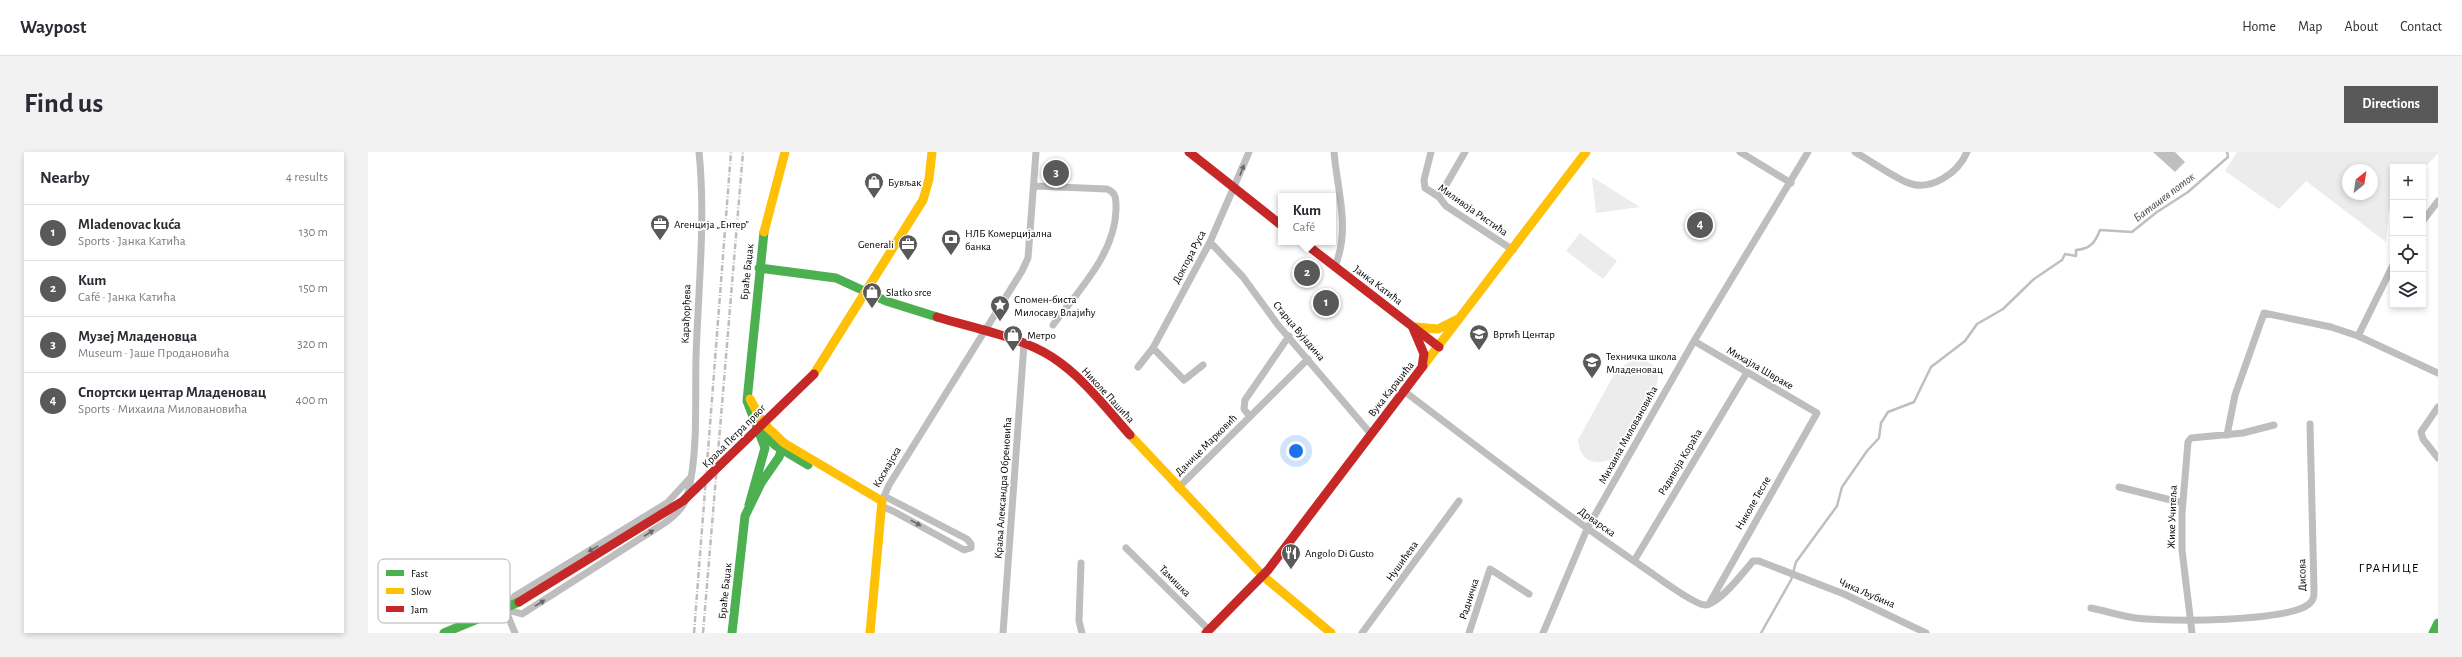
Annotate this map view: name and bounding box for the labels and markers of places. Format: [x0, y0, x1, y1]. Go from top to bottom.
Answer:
pin: 3 [1043, 158, 1069, 188]
shop icon: Бувљак [863, 171, 885, 199]
place label: Бувљак [888, 177, 921, 188]
pin: 4 [1687, 210, 1713, 240]
office icon: Агенција „Ентер” [649, 213, 671, 241]
place label: Агенција „Ентер” [674, 219, 749, 230]
bank icon: НЛБ Комерцијална банка [940, 228, 962, 256]
place label: НЛБ Комерцијална банка [965, 228, 1052, 252]
office icon: Generali [897, 233, 919, 261]
place label: Generali [858, 239, 894, 250]
pin: 2 [1294, 258, 1320, 288]
shop icon: Slatko srce [861, 281, 883, 309]
place label: Slatko srce [886, 287, 931, 298]
pin: 1 [1313, 288, 1339, 318]
place icon: Спомен-биста Милосаву Влајићу [989, 294, 1011, 322]
place label: Спомен-биста Милосаву Влајићу [1014, 294, 1096, 318]
school or university icon: Вртић Центар [1468, 323, 1490, 351]
shop icon: Метро [1002, 324, 1024, 352]
place label: Вртић Центар [1493, 329, 1555, 340]
place label: Метро [1027, 330, 1056, 341]
school or university icon: Техничка школа Младеновац [1581, 351, 1603, 379]
place label: Техничка школа Младеновац [1606, 351, 1677, 375]
restaurant icon: Angolo Di Gusto [1280, 542, 1302, 570]
place label: Angolo Di Gusto [1305, 548, 1374, 559]

